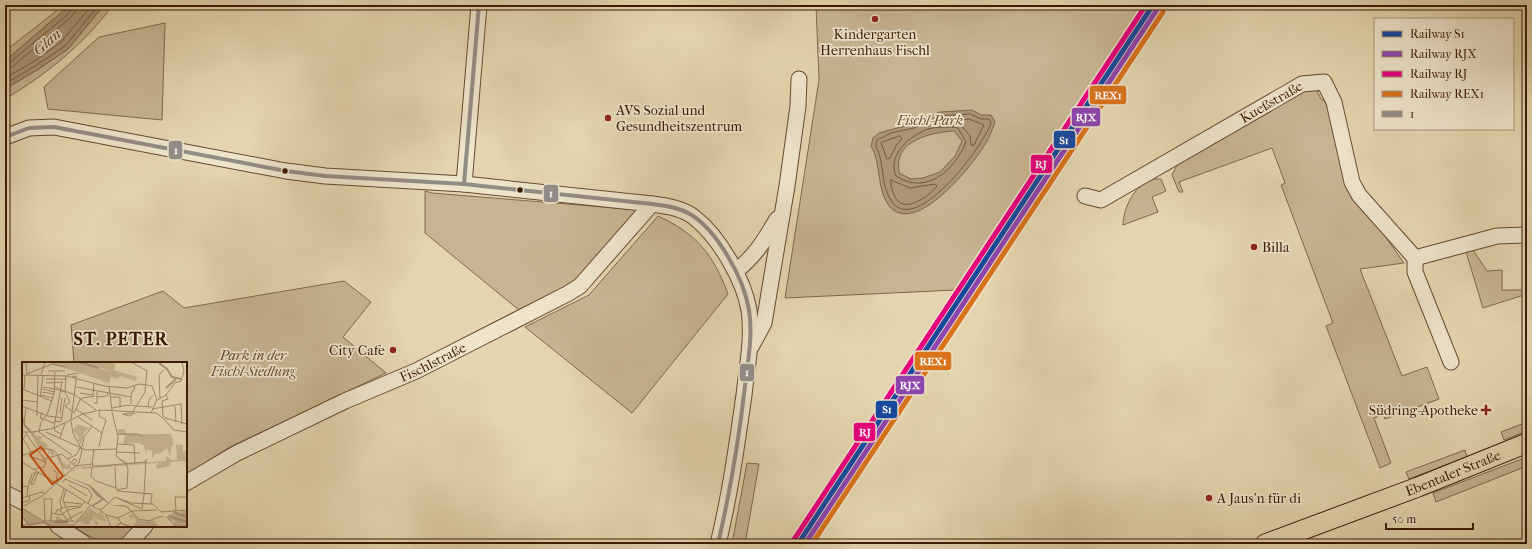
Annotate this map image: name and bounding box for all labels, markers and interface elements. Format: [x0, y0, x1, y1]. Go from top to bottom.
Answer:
marker: Kindergarten Herrenhaus Fischl [870, 14, 880, 24]
legend [1374, 18, 1514, 130]
water label: Glan [29, 25, 65, 59]
place label: Kindergarten Herrenhaus Fischl [820, 26, 930, 59]
text: Railway S1 [1410, 27, 1465, 41]
text: Railway RJX [1410, 47, 1477, 61]
text: Railway RJ [1410, 67, 1468, 81]
street label: Kueßstraße [1237, 77, 1306, 127]
line badge: REX1 [1089, 85, 1127, 105]
text: Railway REX1 [1410, 87, 1484, 101]
text: REX1 [1094, 89, 1122, 102]
place label: AVS Sozial und Gesundheitszentrum [615, 102, 743, 135]
line badge: RJX [1071, 107, 1101, 127]
text: 1 [1410, 107, 1414, 121]
text: RJX [1076, 111, 1097, 124]
park label: Fischl-Park [896, 112, 963, 129]
marker: AVS Sozial und Gesundheitszentrum [603, 113, 613, 123]
line badge: S1 [1053, 130, 1076, 149]
text: S1 [1059, 134, 1069, 147]
line badge: 1 [168, 140, 183, 160]
text: 1 [174, 144, 178, 157]
line badge: RJ [1030, 154, 1053, 174]
text: RJ [1035, 158, 1047, 171]
unlabelled marker [280, 166, 290, 176]
line badge: 1 [543, 184, 559, 203]
unlabelled marker [515, 185, 525, 195]
text: 1 [549, 187, 553, 200]
place label: Billa [1262, 239, 1290, 256]
marker: Billa [1249, 242, 1259, 252]
district label: ST. PETER [74, 329, 168, 350]
street label: Fischlstraße [397, 339, 469, 386]
place label: City Cafe [329, 342, 385, 359]
marker: City Cafe [388, 345, 398, 355]
park label: Park in der Fischl-Siedlung [210, 347, 296, 380]
line badge: REX1 [914, 351, 952, 371]
text: REX1 [919, 355, 947, 368]
inset map [22, 362, 187, 527]
line badge: 1 [739, 363, 755, 382]
text: 1 [745, 366, 749, 379]
line badge: RJX [895, 375, 925, 395]
text: RJX [900, 379, 921, 392]
line badge: S1 [875, 400, 898, 419]
place label: Südring-Apotheke [1369, 402, 1478, 419]
text: S1 [882, 403, 892, 416]
marker: Südring-Apotheke [1481, 405, 1491, 415]
line badge: RJ [853, 422, 876, 442]
text: RJ [859, 426, 871, 439]
street label: Ebentaler Straße [1403, 446, 1503, 500]
place label: A Jaus'n für di [1216, 490, 1301, 507]
marker: A Jaus'n für di [1204, 493, 1214, 503]
scale bar [1386, 505, 1473, 531]
text: 50 m [1392, 512, 1416, 526]

